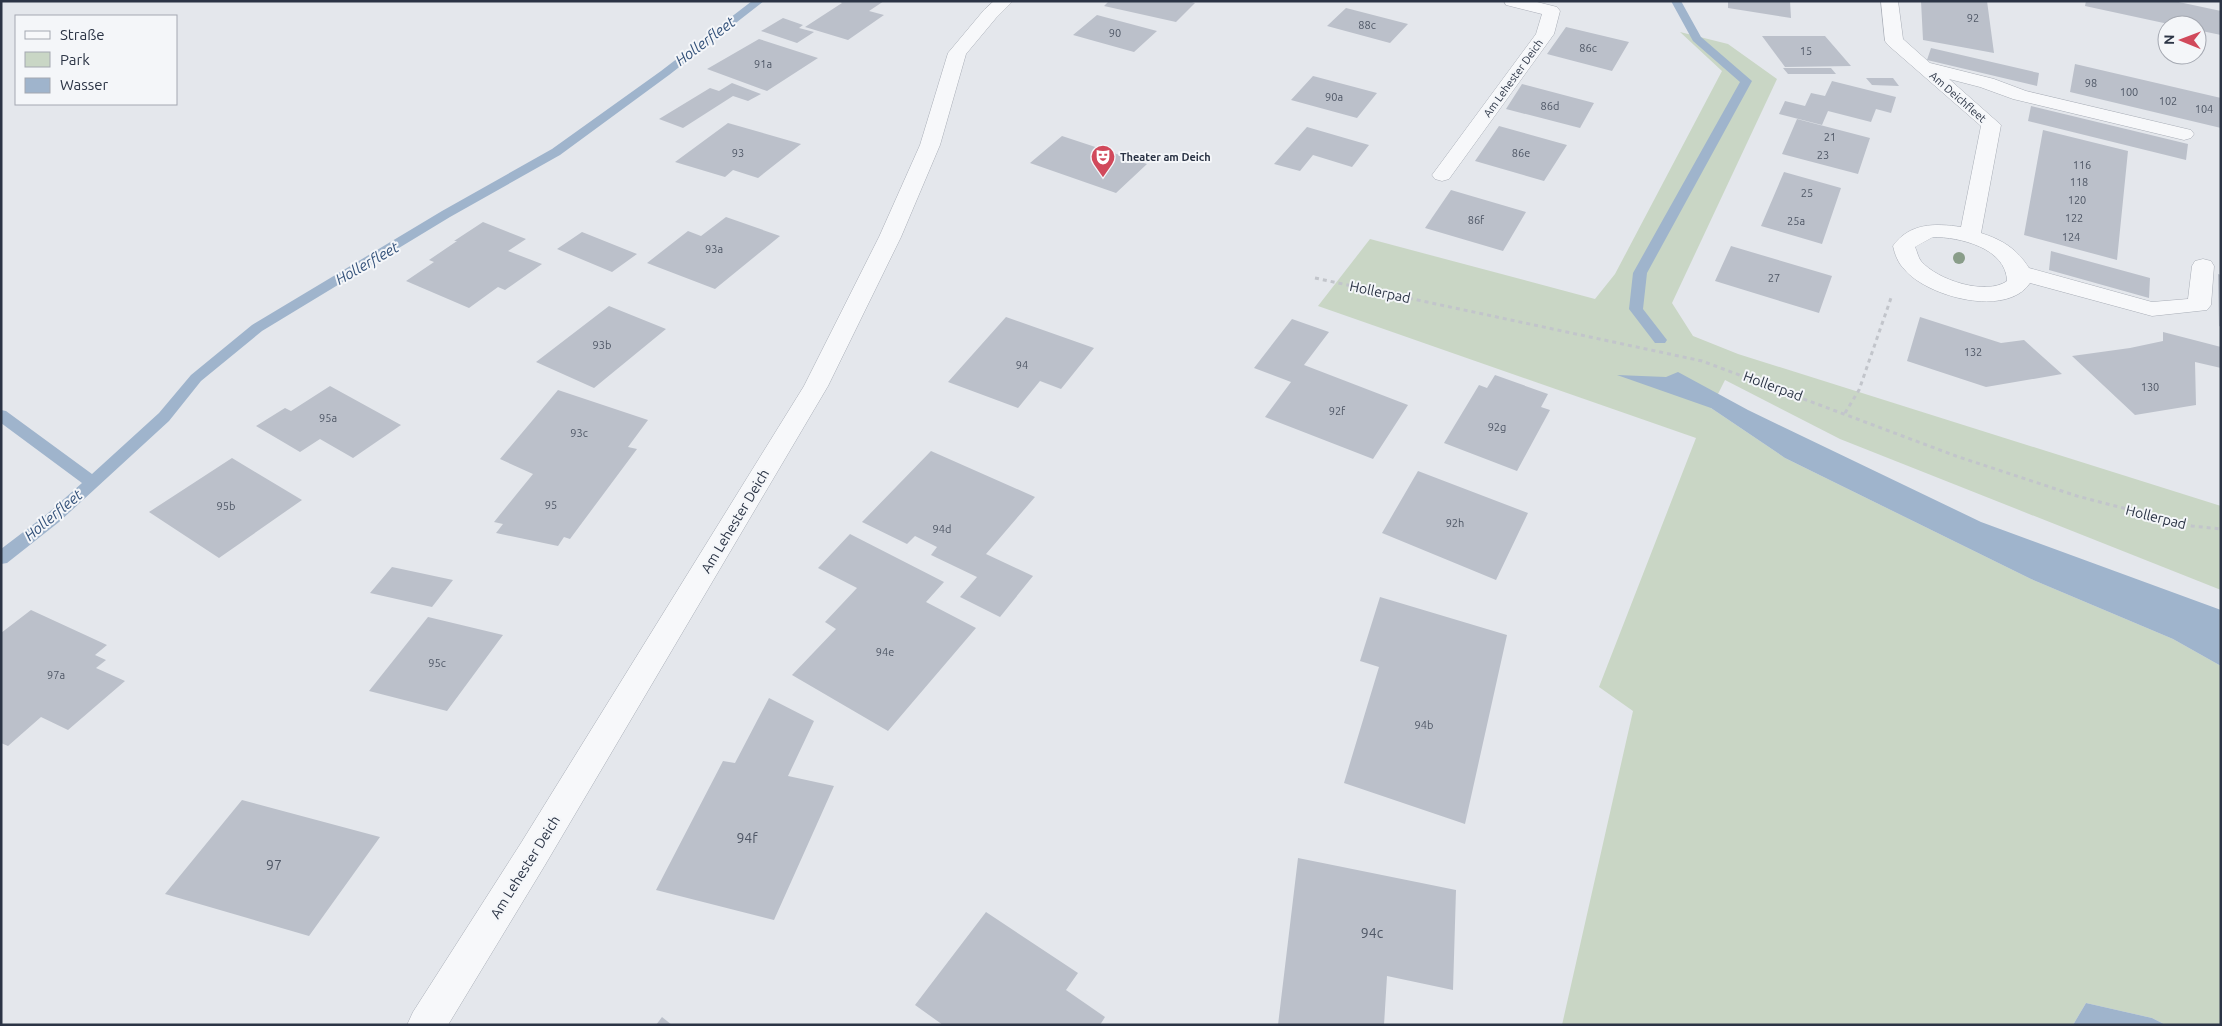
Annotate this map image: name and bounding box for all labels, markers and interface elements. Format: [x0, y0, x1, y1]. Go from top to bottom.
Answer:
house number: 92 [1967, 12, 1979, 24]
water label: Hollerfleet [672, 13, 738, 69]
legend [15, 15, 178, 105]
north arrow [2157, 15, 2207, 65]
house number: 88c [1358, 19, 1376, 31]
text: Straße [60, 26, 104, 43]
house number: 90 [1109, 27, 1121, 39]
text: N [2161, 34, 2177, 45]
street label: Am Lehester Deich [1481, 37, 1545, 119]
house number: 86c [1579, 42, 1597, 54]
house number: 15 [1800, 45, 1812, 57]
text: Park [60, 51, 90, 68]
house number: 91a [754, 58, 772, 70]
street label: Am Deichfleet [1927, 69, 1989, 125]
text: Wasser [60, 76, 109, 93]
house number: 98 [2085, 77, 2097, 89]
house number: 100 [2120, 86, 2138, 98]
house number: 90a [1325, 91, 1343, 103]
house number: 102 [2159, 95, 2177, 107]
house number: 86d [1541, 100, 1559, 112]
house number: 104 [2195, 103, 2213, 115]
house number: 21 [1824, 131, 1836, 143]
theatre icon: Theater am Deich [1090, 144, 1116, 178]
house number: 93 [732, 147, 744, 159]
house number: 86e [1512, 147, 1530, 159]
house number: 23 [1817, 149, 1829, 161]
place label: Theater am Deich [1120, 151, 1211, 163]
house number: 116 [2073, 159, 2091, 171]
house number: 118 [2070, 176, 2088, 188]
house number: 25 [1801, 187, 1813, 199]
house number: 120 [2068, 194, 2086, 206]
house number: 122 [2065, 212, 2083, 224]
house number: 86f [1468, 214, 1485, 226]
house number: 25a [1787, 215, 1805, 227]
house number: 124 [2062, 231, 2080, 243]
water label: Hollerfleet [332, 238, 402, 288]
house number: 93a [705, 243, 723, 255]
house number: 27 [1768, 272, 1780, 284]
street label: Hollerpad [1348, 278, 1412, 306]
house number: 93b [593, 339, 611, 351]
house number: 132 [1964, 346, 1982, 358]
house number: 94 [1016, 359, 1028, 371]
street label: Hollerpad [1741, 368, 1805, 404]
house number: 130 [2141, 381, 2159, 393]
house number: 92f [1329, 405, 1346, 417]
house number: 95a [319, 412, 337, 424]
house number: 92g [1488, 421, 1506, 433]
house number: 93c [570, 427, 588, 439]
street label: Am Lehester Deich [698, 466, 772, 576]
water label: Hollerfleet [21, 486, 85, 544]
house number: 95 [545, 499, 557, 511]
house number: 95b [217, 500, 235, 512]
street label: Hollerpad [2124, 502, 2188, 532]
house number: 92h [1446, 517, 1464, 529]
house number: 94d [933, 523, 951, 535]
house number: 94e [876, 646, 894, 658]
house number: 95c [428, 657, 446, 669]
house number: 97a [47, 669, 65, 681]
house number: 94b [1415, 719, 1433, 731]
street label: Am Lehester Deich [487, 813, 563, 921]
house number: 94f [736, 830, 758, 846]
house number: 97 [266, 857, 282, 873]
house number: 94c [1361, 925, 1384, 941]

